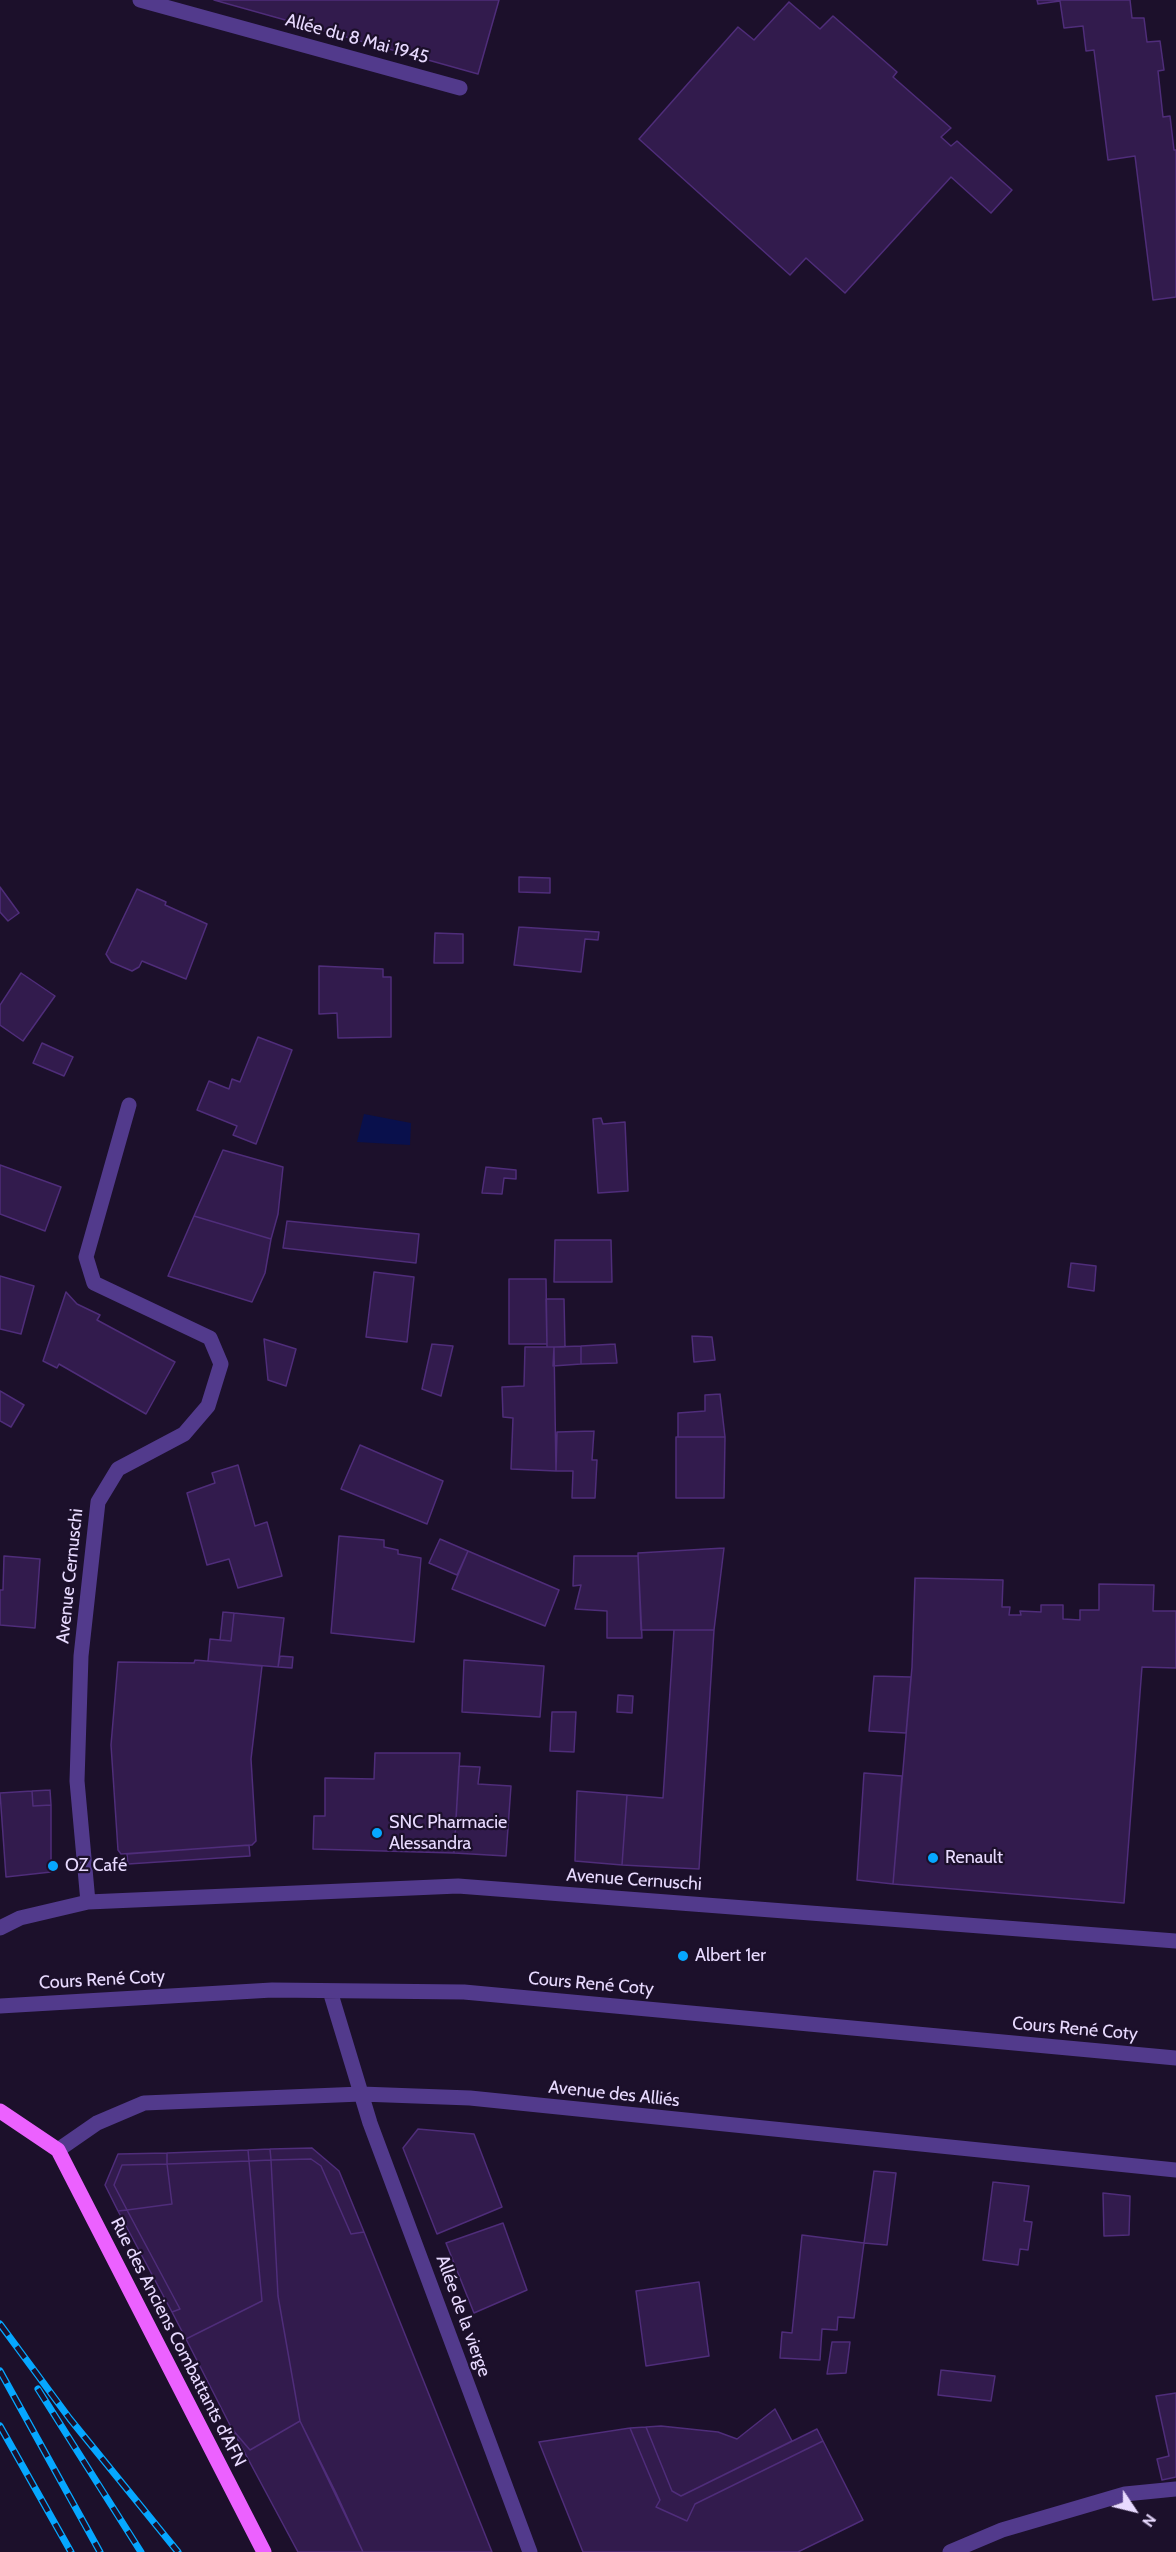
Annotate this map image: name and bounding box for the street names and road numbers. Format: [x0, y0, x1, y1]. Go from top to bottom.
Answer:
street label: Allée du 8 Mai 1945 [283, 9, 431, 69]
street label: Avenue Cernuschi [52, 1507, 88, 1645]
street label: Avenue Cernuschi [566, 1864, 702, 1896]
street label: Cours René Coty [38, 1966, 166, 1994]
street label: Cours René Coty [527, 1968, 655, 2000]
street label: Cours René Coty [1011, 2013, 1139, 2045]
street label: Avenue des Alliés [547, 2076, 681, 2112]
street label: Rue des Anciens Combattants d'AFN [106, 2214, 250, 2470]
street label: Allée de la vierge [431, 2252, 495, 2380]

